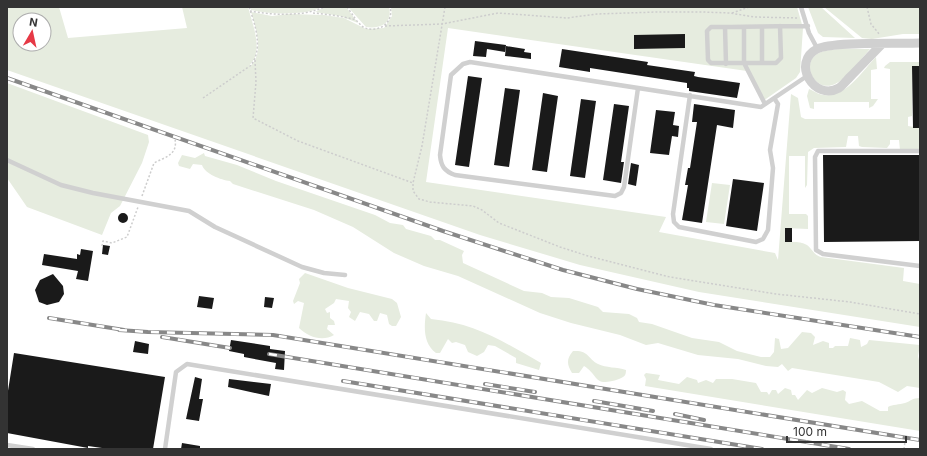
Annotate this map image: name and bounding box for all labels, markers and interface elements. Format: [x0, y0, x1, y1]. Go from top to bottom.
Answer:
north arrow [12, 12, 52, 52]
text: N [28, 15, 39, 30]
scale bar [787, 418, 906, 444]
text: 100 m [793, 424, 827, 439]

